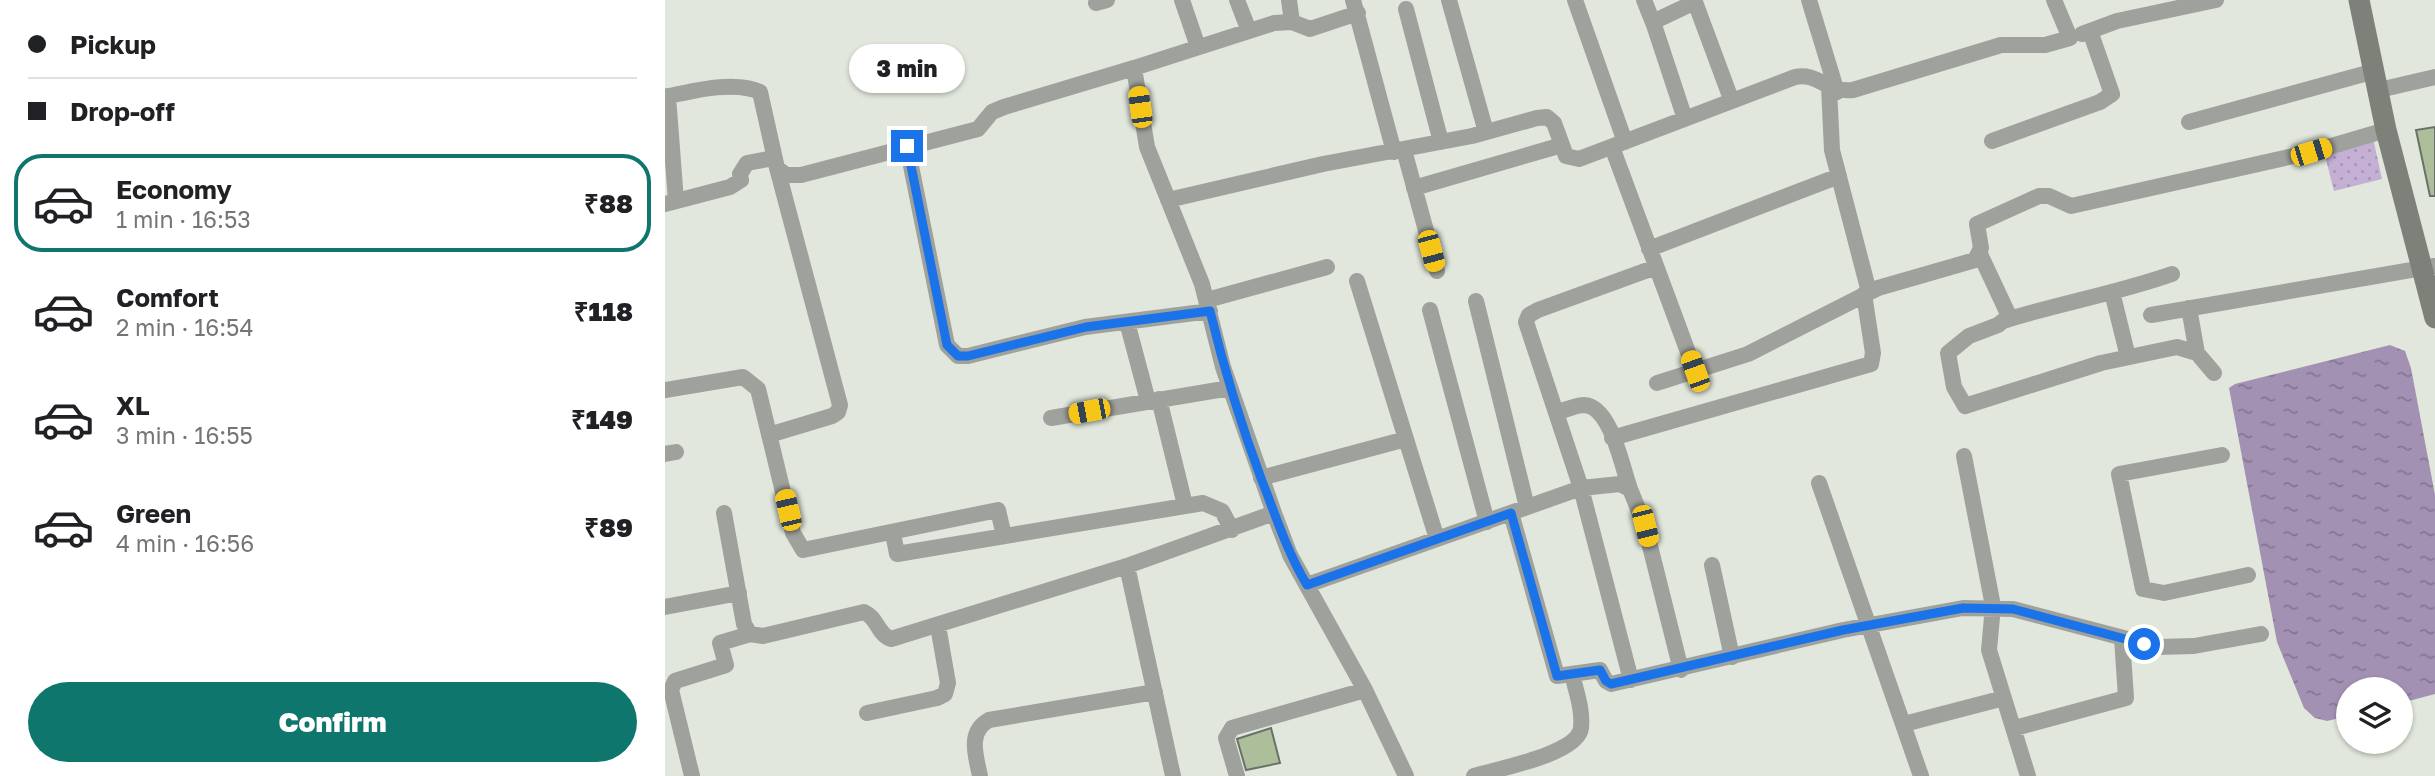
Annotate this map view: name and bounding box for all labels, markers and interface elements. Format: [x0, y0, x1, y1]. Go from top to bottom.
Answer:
text: Pickup [70, 29, 156, 60]
callout: 3 min [849, 44, 965, 94]
text: 3 min [877, 54, 937, 82]
car [1127, 85, 1154, 129]
text: Drop-off [70, 96, 175, 127]
route end [891, 130, 923, 162]
car [2288, 136, 2335, 168]
icon: car [32, 172, 95, 235]
text: Economy [116, 174, 232, 205]
text: ₹88 [584, 188, 633, 219]
text: 1 min · 16:53 [116, 205, 251, 233]
car [1416, 228, 1447, 274]
icon: car [32, 280, 95, 343]
text: Comfort [116, 282, 219, 313]
text: ₹118 [574, 296, 633, 327]
text: 2 min · 16:54 [116, 313, 254, 341]
car [1678, 348, 1713, 394]
icon: car [32, 388, 95, 451]
text: XL [116, 390, 150, 421]
car [1067, 397, 1112, 425]
text: ₹149 [571, 404, 633, 435]
text: 3 min · 16:55 [116, 421, 253, 449]
car [774, 487, 803, 533]
icon: car [32, 496, 95, 559]
text: Green [116, 498, 191, 529]
car [1630, 503, 1661, 549]
text: ₹89 [584, 512, 633, 543]
text: 4 min · 16:56 [116, 529, 254, 557]
route start [2128, 628, 2160, 660]
map controls [2336, 677, 2413, 754]
button: layers [2336, 677, 2413, 754]
button: Confirm [28, 682, 637, 762]

